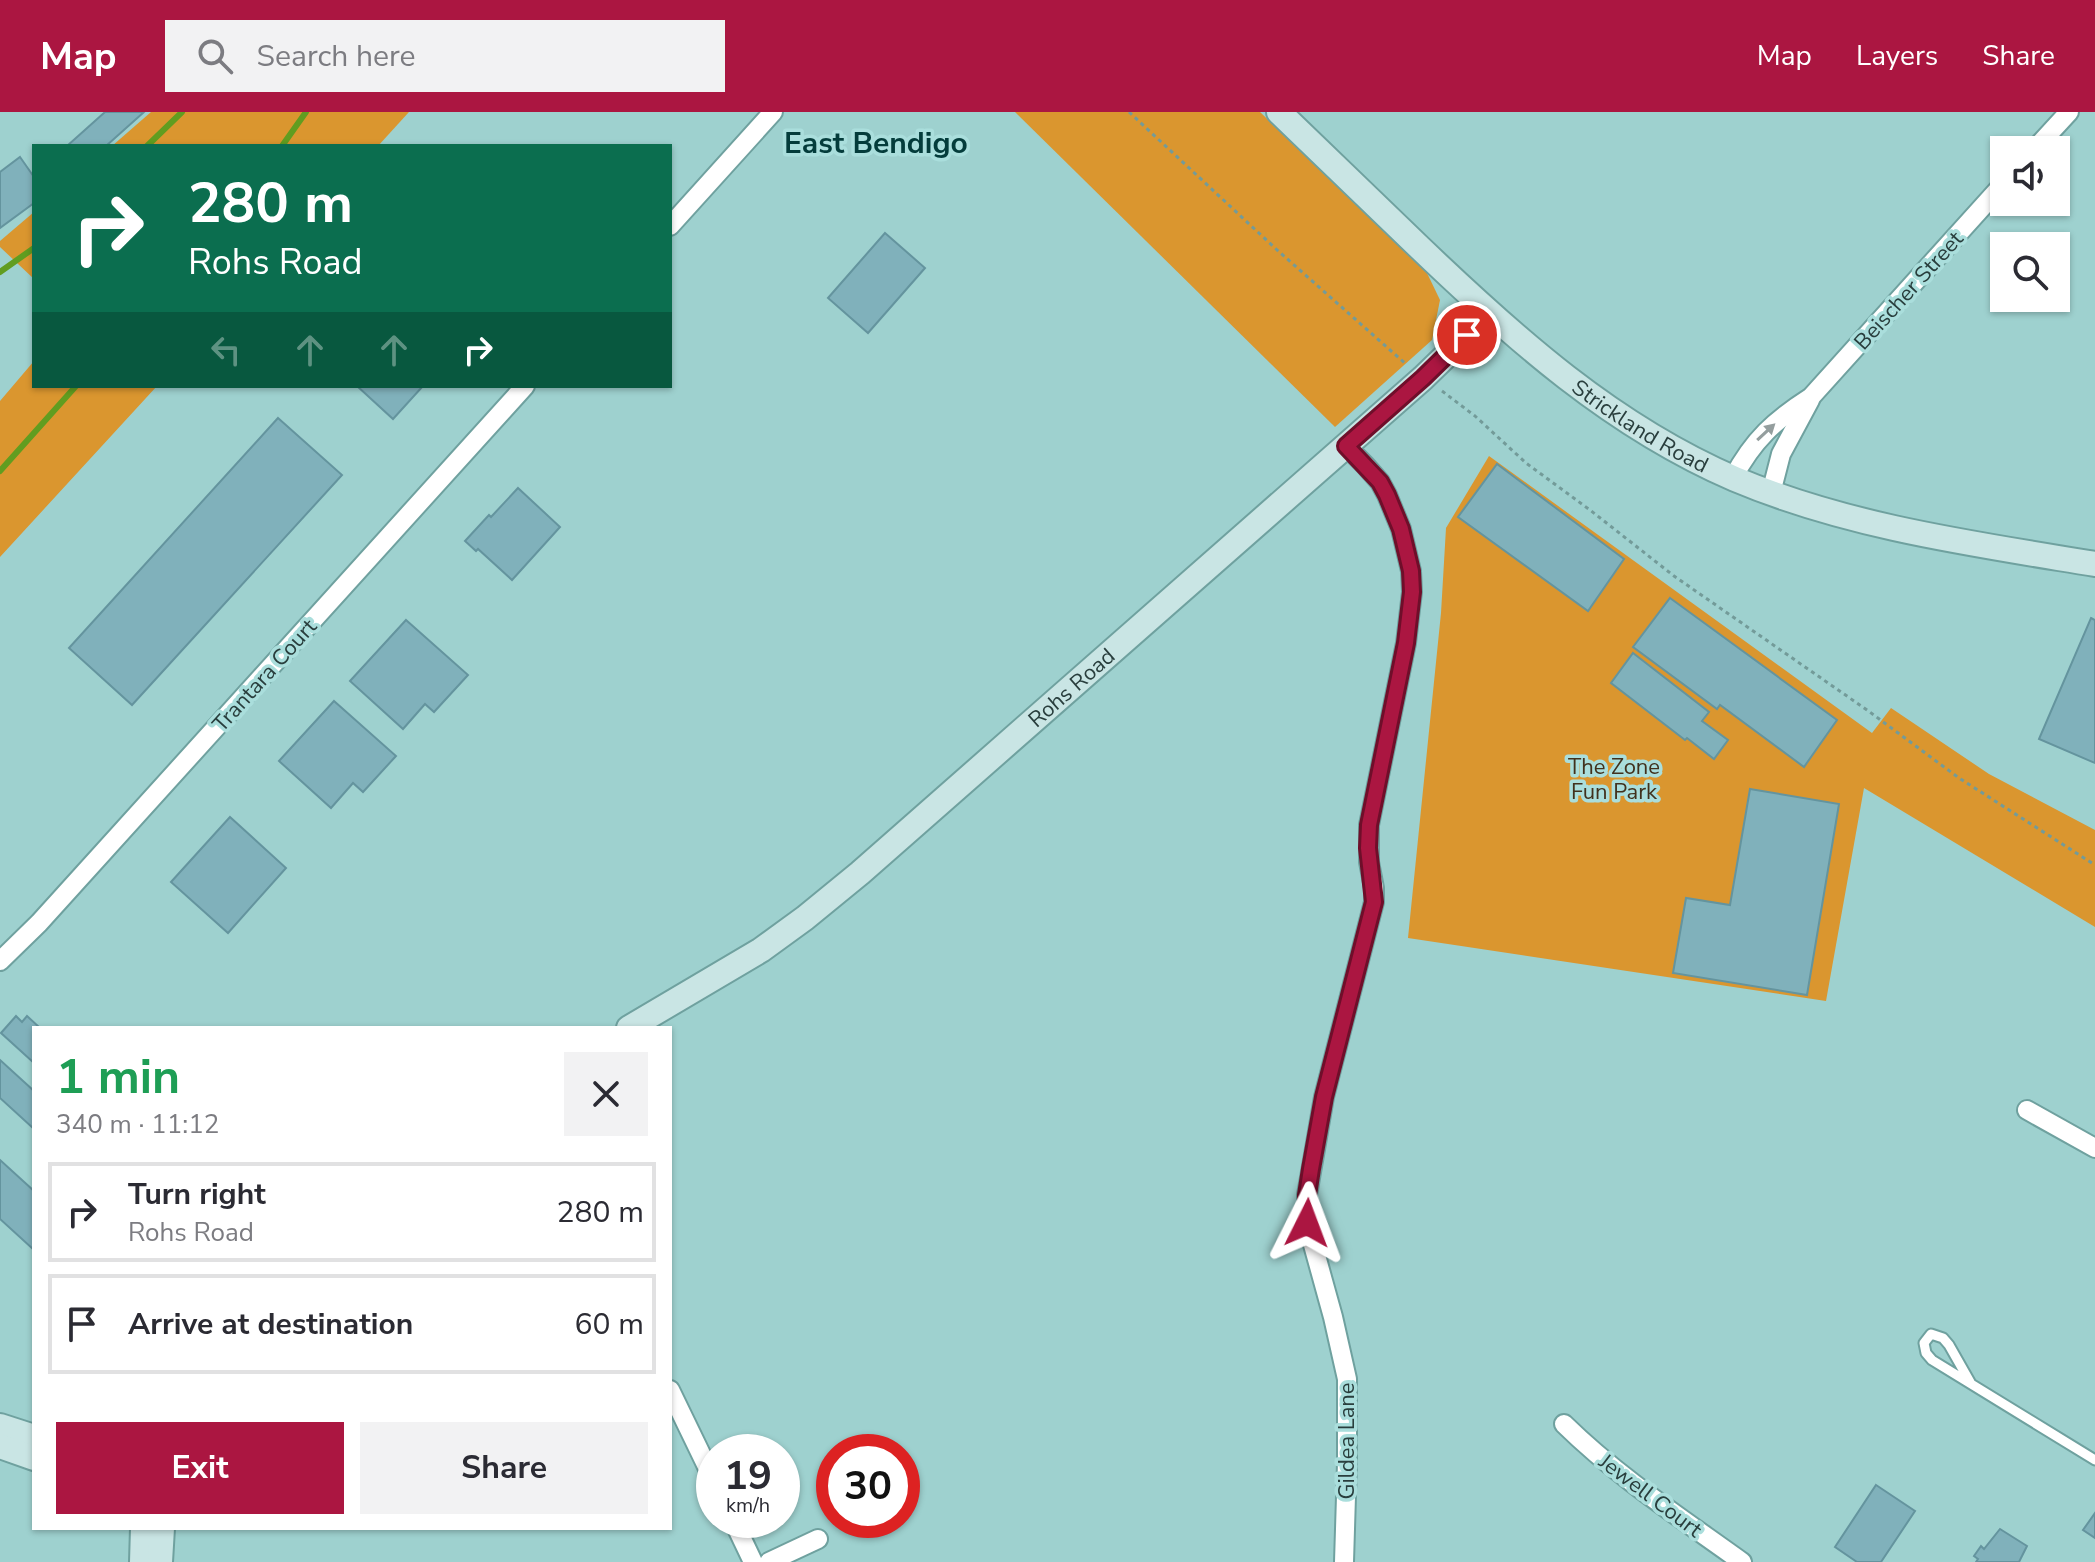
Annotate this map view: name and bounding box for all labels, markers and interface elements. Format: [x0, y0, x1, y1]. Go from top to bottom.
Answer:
search box [165, 20, 725, 92]
text: Map [40, 31, 117, 82]
icon: search [193, 34, 237, 78]
text: Search here [257, 36, 416, 77]
text: Map [1757, 37, 1812, 75]
text: Layers [1856, 37, 1938, 75]
text: Share [1982, 37, 2055, 75]
district label: East Bendigo [784, 123, 968, 164]
map controls [1990, 136, 2070, 312]
button: sound [1990, 136, 2070, 216]
text: 280 m [188, 165, 353, 242]
icon: right [56, 176, 160, 280]
street label: Beischer Street [1847, 225, 1970, 357]
button: search [1990, 232, 2070, 312]
text: Rohs Road [188, 238, 362, 287]
pin [1433, 301, 1501, 369]
icon: arrive [1445, 313, 1489, 357]
icon: left [204, 328, 248, 372]
icon: ahead [288, 328, 332, 372]
icon: ahead [372, 328, 416, 372]
icon: right [456, 328, 500, 372]
street label: Strickland Road [1565, 373, 1713, 480]
one-way arrow [1756, 423, 1775, 441]
street label: Trantara Court [206, 612, 324, 739]
street label: Rohs Road [1022, 642, 1122, 735]
park label: The Zone Fun Park [1568, 752, 1660, 807]
text: 1 min [56, 1044, 180, 1110]
button: close [564, 1052, 648, 1136]
text: 340 m · 11:12 [56, 1107, 219, 1142]
text: Turn right [128, 1174, 266, 1215]
position arrow [1265, 1181, 1349, 1265]
icon: right [60, 1190, 104, 1234]
text: 280 m [557, 1192, 644, 1233]
text: Rohs Road [128, 1215, 254, 1250]
icon: arrive [60, 1302, 104, 1346]
text: Arrive at destination [128, 1304, 413, 1345]
text: 60 m [575, 1304, 644, 1345]
street label: Gildea Lane [1332, 1382, 1362, 1500]
button: Exit [56, 1422, 344, 1514]
button: Share [360, 1422, 648, 1514]
speed limit sign: 30 [816, 1434, 920, 1538]
street label: Jewell Court [1592, 1446, 1708, 1545]
text: 19 [724, 1449, 772, 1503]
text: km/h [726, 1492, 770, 1519]

